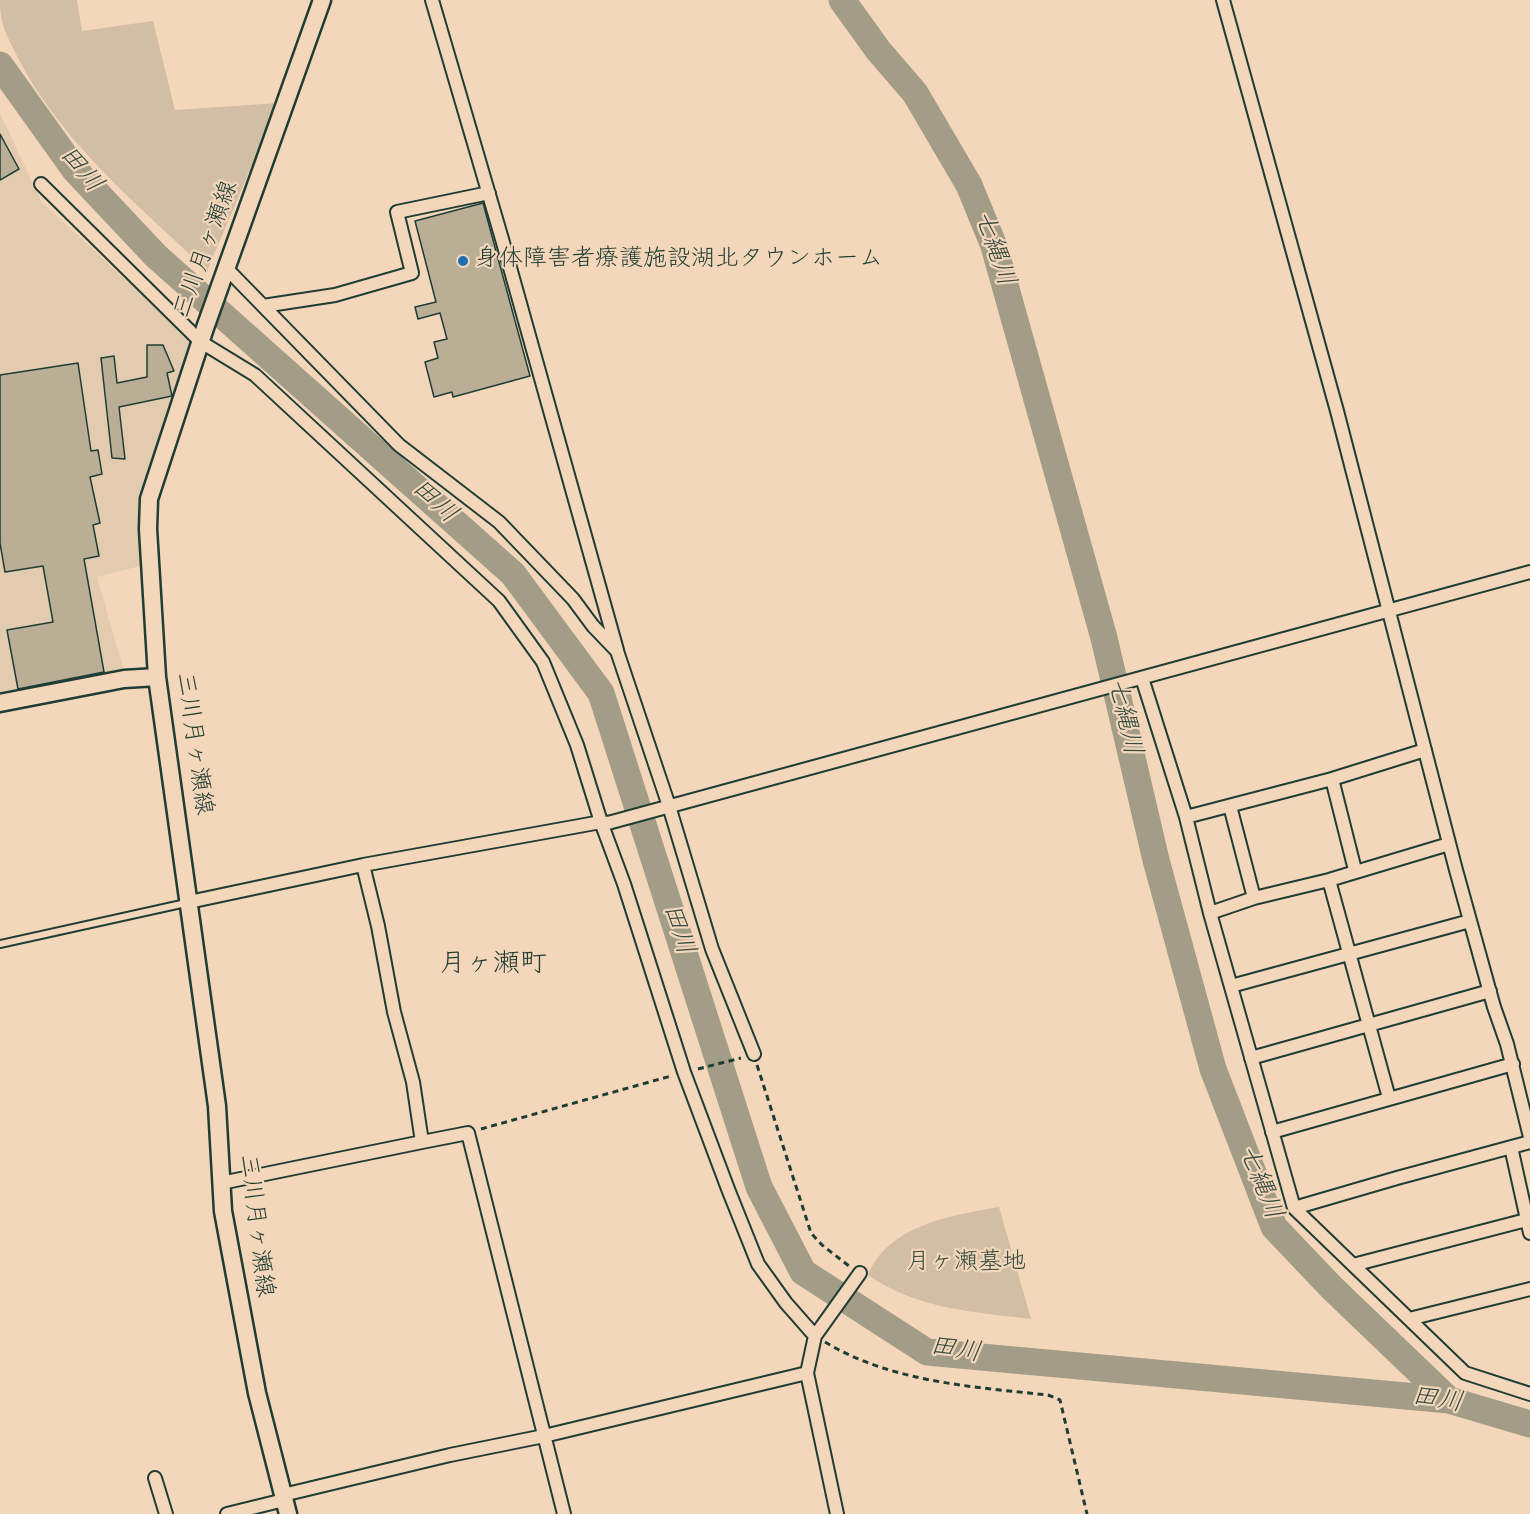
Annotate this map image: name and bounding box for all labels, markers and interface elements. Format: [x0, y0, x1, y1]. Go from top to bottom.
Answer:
water label: 田川 [50, 141, 108, 201]
street label: 三川月ヶ瀬線 [170, 177, 246, 323]
water label: 七縄川 [965, 207, 1019, 291]
place label: 身体障害者療護施設湖北タウンホーム [475, 247, 883, 275]
marker: 身体障害者療護施設湖北タウンホーム [456, 254, 470, 268]
water label: 田川 [403, 474, 463, 532]
street label: 三川月ヶ瀬線 [168, 671, 216, 817]
water label: 七縄川 [1098, 675, 1146, 759]
water label: 田川 [653, 900, 699, 960]
district label: 月ヶ瀬町 [439, 951, 547, 983]
water label: 七縄川 [1229, 1141, 1287, 1225]
street label: 三川月ヶ瀬線 [231, 1153, 277, 1299]
park label: 月ヶ瀬墓地 [906, 1250, 1026, 1278]
water label: 田川 [927, 1333, 983, 1371]
water label: 田川 [1409, 1383, 1465, 1421]

